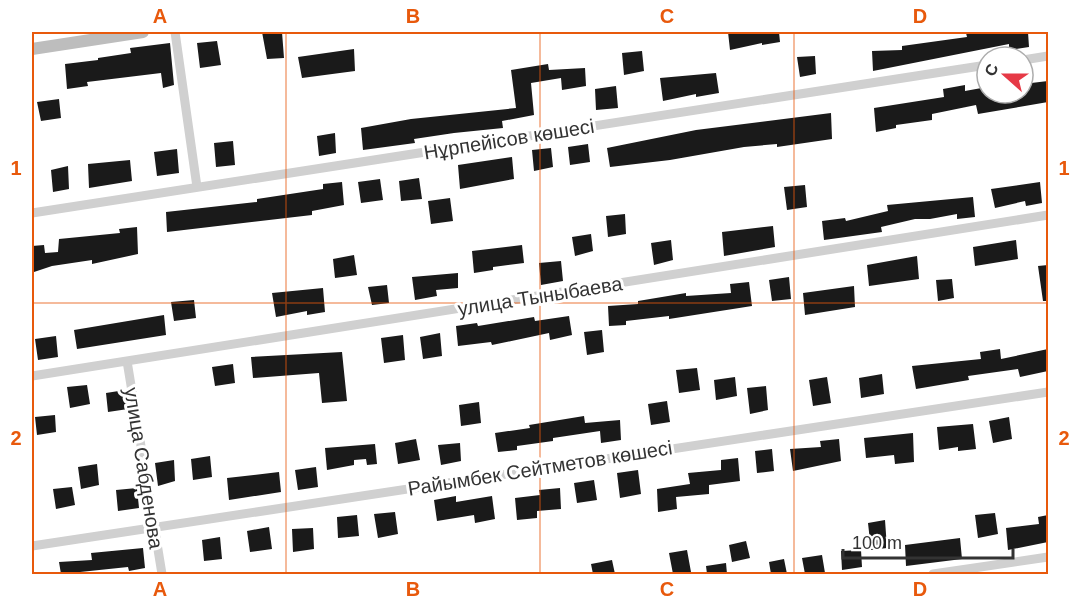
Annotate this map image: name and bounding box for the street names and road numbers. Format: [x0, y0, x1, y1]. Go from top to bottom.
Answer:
street label: Нұрпейісов көшесі [422, 115, 596, 163]
street label: улица Тыныбаева [456, 272, 625, 320]
street label: улица Сабденова [120, 386, 168, 551]
street label: Райымбек Сейтметов көшесі [406, 436, 674, 500]

